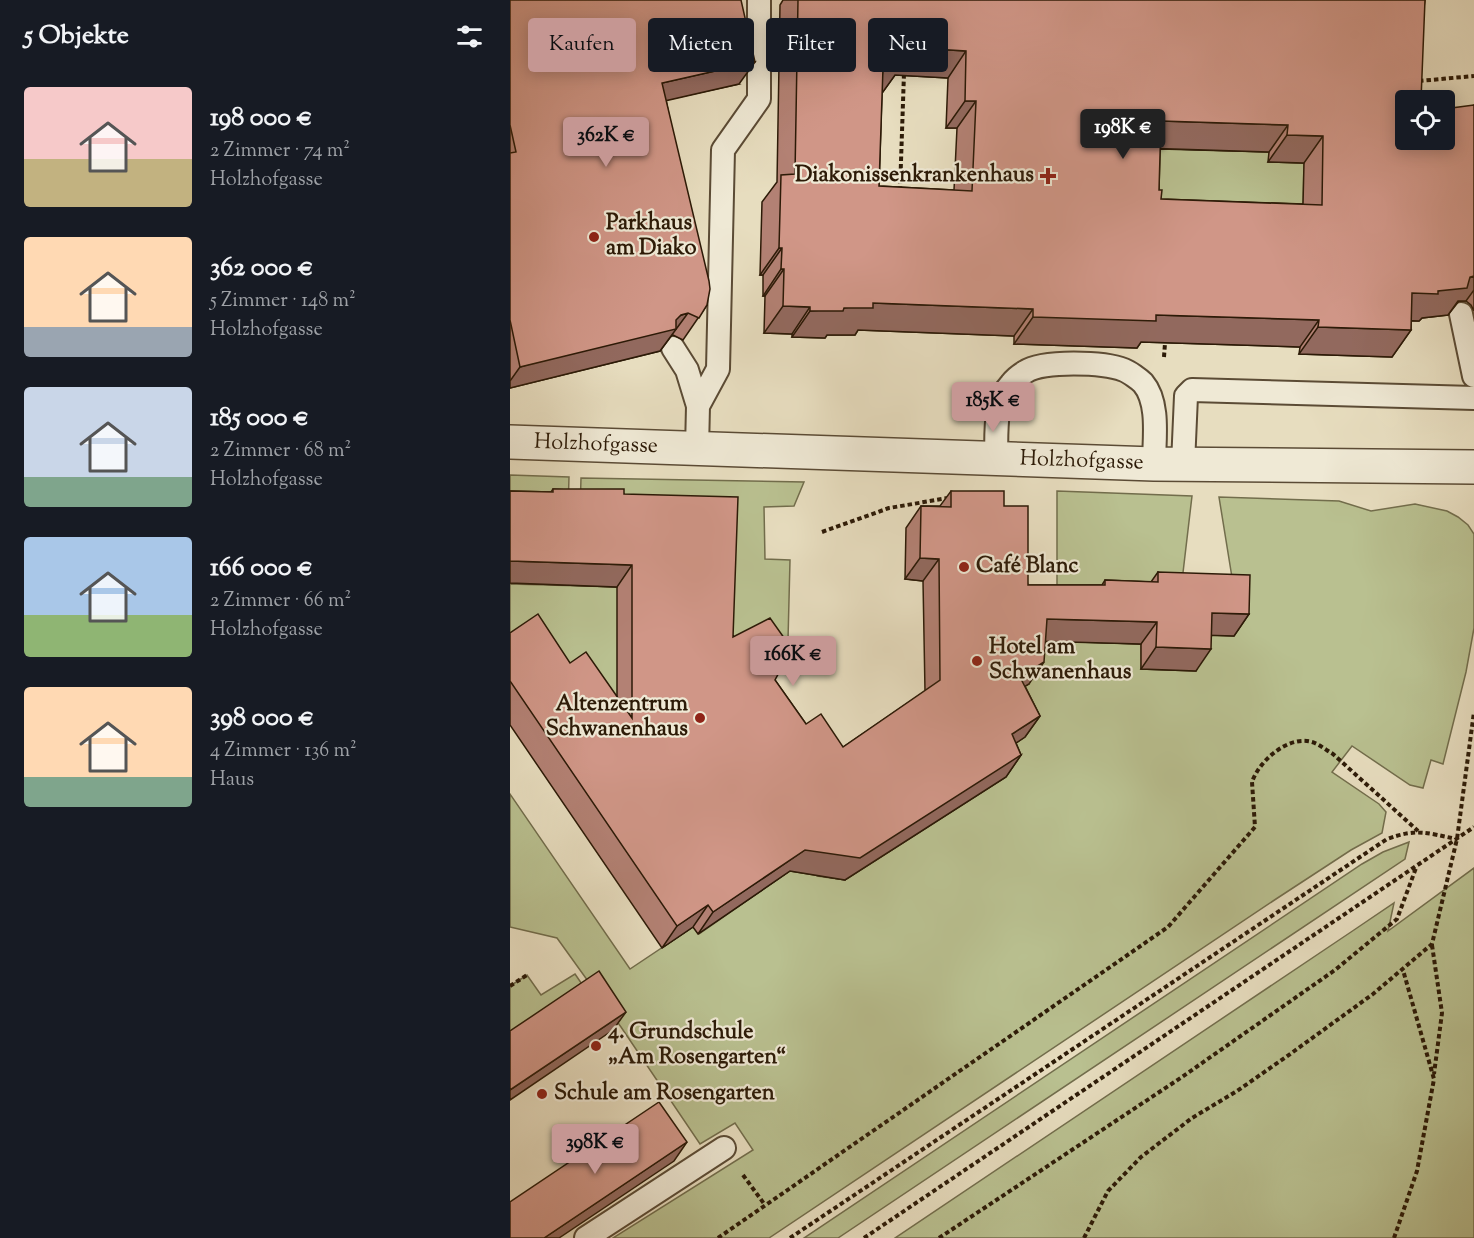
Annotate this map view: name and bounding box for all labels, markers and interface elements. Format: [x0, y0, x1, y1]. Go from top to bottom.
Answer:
text: 5 Objekte [24, 18, 129, 55]
chip: Kaufen [528, 18, 636, 72]
chip: Mieten [648, 18, 754, 72]
chip: Filter [766, 18, 856, 72]
chip: Neu [868, 18, 948, 72]
icon: filters [453, 20, 486, 53]
map controls [1395, 90, 1455, 150]
button: locate [1395, 90, 1455, 150]
text: 198 000 € [210, 100, 313, 137]
pin: 198K € [1074, 109, 1172, 160]
icon: home [72, 111, 144, 183]
text: 198K € [1094, 114, 1152, 143]
pin: 362K € [557, 117, 655, 168]
text: 362K € [577, 122, 635, 151]
text: 2 Zimmer · 74 m² [210, 137, 350, 166]
place label: Diakonissenkrankenhaus [795, 160, 1034, 192]
text: Holzhofgasse [210, 166, 323, 195]
marker: Diakonissenkrankenhaus [1039, 167, 1057, 185]
place label: Parkhaus am Diako [606, 208, 696, 265]
marker: Parkhaus am Diako [587, 230, 601, 244]
text: 362 000 € [210, 250, 313, 287]
icon: home [72, 261, 144, 333]
text: 5 Zimmer · 148 m² [210, 287, 356, 316]
text: Holzhofgasse [210, 316, 323, 345]
pin: 185K € [944, 382, 1042, 433]
text: 185K € [966, 387, 1020, 416]
text: 185 000 € [210, 400, 309, 437]
icon: home [72, 411, 144, 483]
street label: Holzhofgasse [533, 427, 659, 463]
text: 2 Zimmer · 68 m² [210, 437, 351, 466]
street label: Holzhofgasse [1019, 443, 1144, 480]
text: Holzhofgasse [210, 466, 323, 495]
text: 166 000 € [210, 550, 313, 587]
place label: Café Blanc [976, 551, 1078, 583]
marker: Café Blanc [957, 560, 971, 574]
icon: home [72, 561, 144, 633]
text: 2 Zimmer · 66 m² [210, 587, 351, 616]
text: Holzhofgasse [210, 616, 323, 645]
place label: Hotel am Schwanenhaus [989, 632, 1132, 689]
pin: 166K € [744, 636, 842, 687]
text: 166K € [764, 641, 822, 670]
marker: Hotel am Schwanenhaus [970, 654, 984, 668]
place label: Altenzentrum Schwanenhaus [546, 689, 689, 746]
text: 398 000 € [210, 700, 314, 737]
icon: home [72, 711, 144, 783]
marker: Altenzentrum Schwanenhaus [693, 711, 707, 725]
text: 4 Zimmer · 136 m² [210, 737, 357, 766]
text: Haus [210, 766, 254, 795]
place label: 4. Grundschule „Am Rosengarten“ [607, 1017, 786, 1074]
marker: 4. Grundschule „Am Rosengarten“ [589, 1039, 603, 1053]
place label: Schule am Rosengarten [554, 1078, 775, 1110]
marker: Schule am Rosengarten [535, 1087, 549, 1101]
pin: 398K € [546, 1124, 644, 1175]
text: 398K € [566, 1129, 624, 1158]

